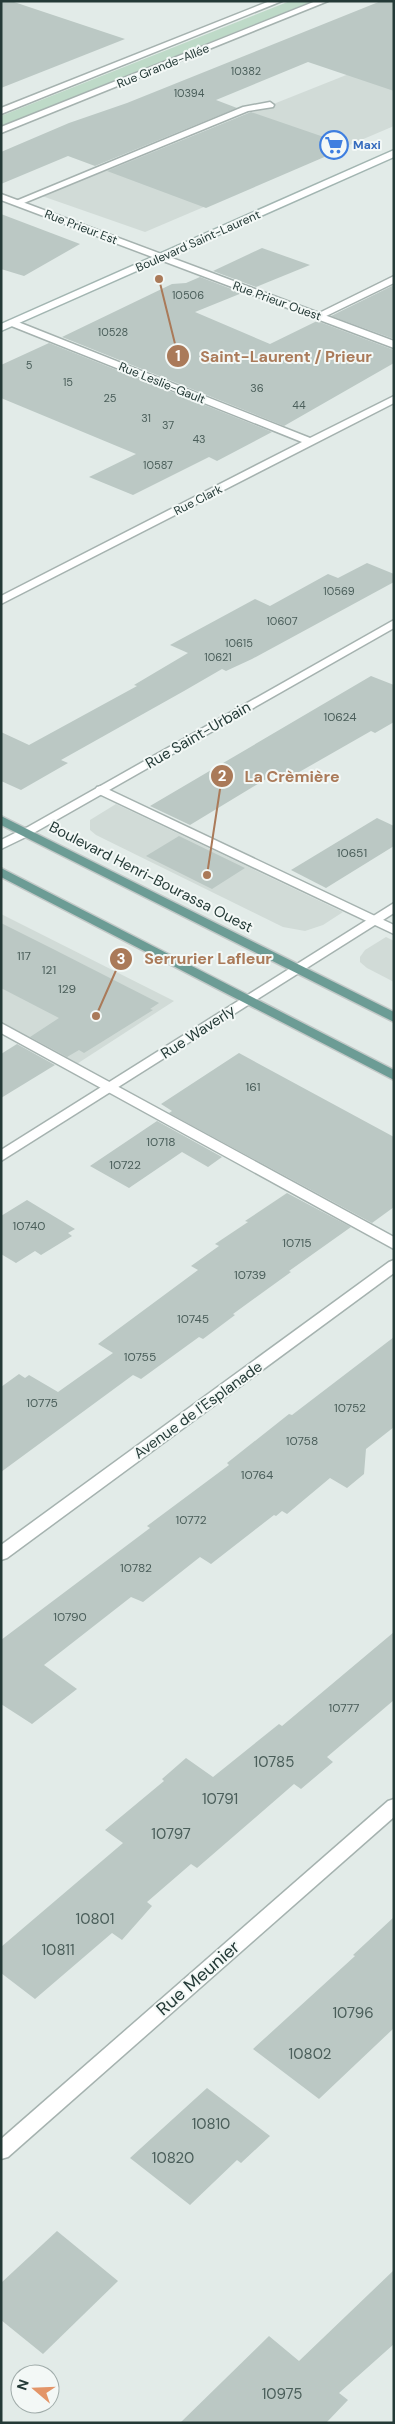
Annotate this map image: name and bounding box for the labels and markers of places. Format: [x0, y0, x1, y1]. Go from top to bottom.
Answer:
supermarket icon: Maxi [319, 130, 349, 160]
place label: Maxi [353, 137, 381, 153]
callout: Saint-Laurent / Prieur [165, 341, 382, 372]
callout: La Crèmière [210, 760, 350, 791]
callout: Serrurier Lafleur [109, 943, 281, 974]

